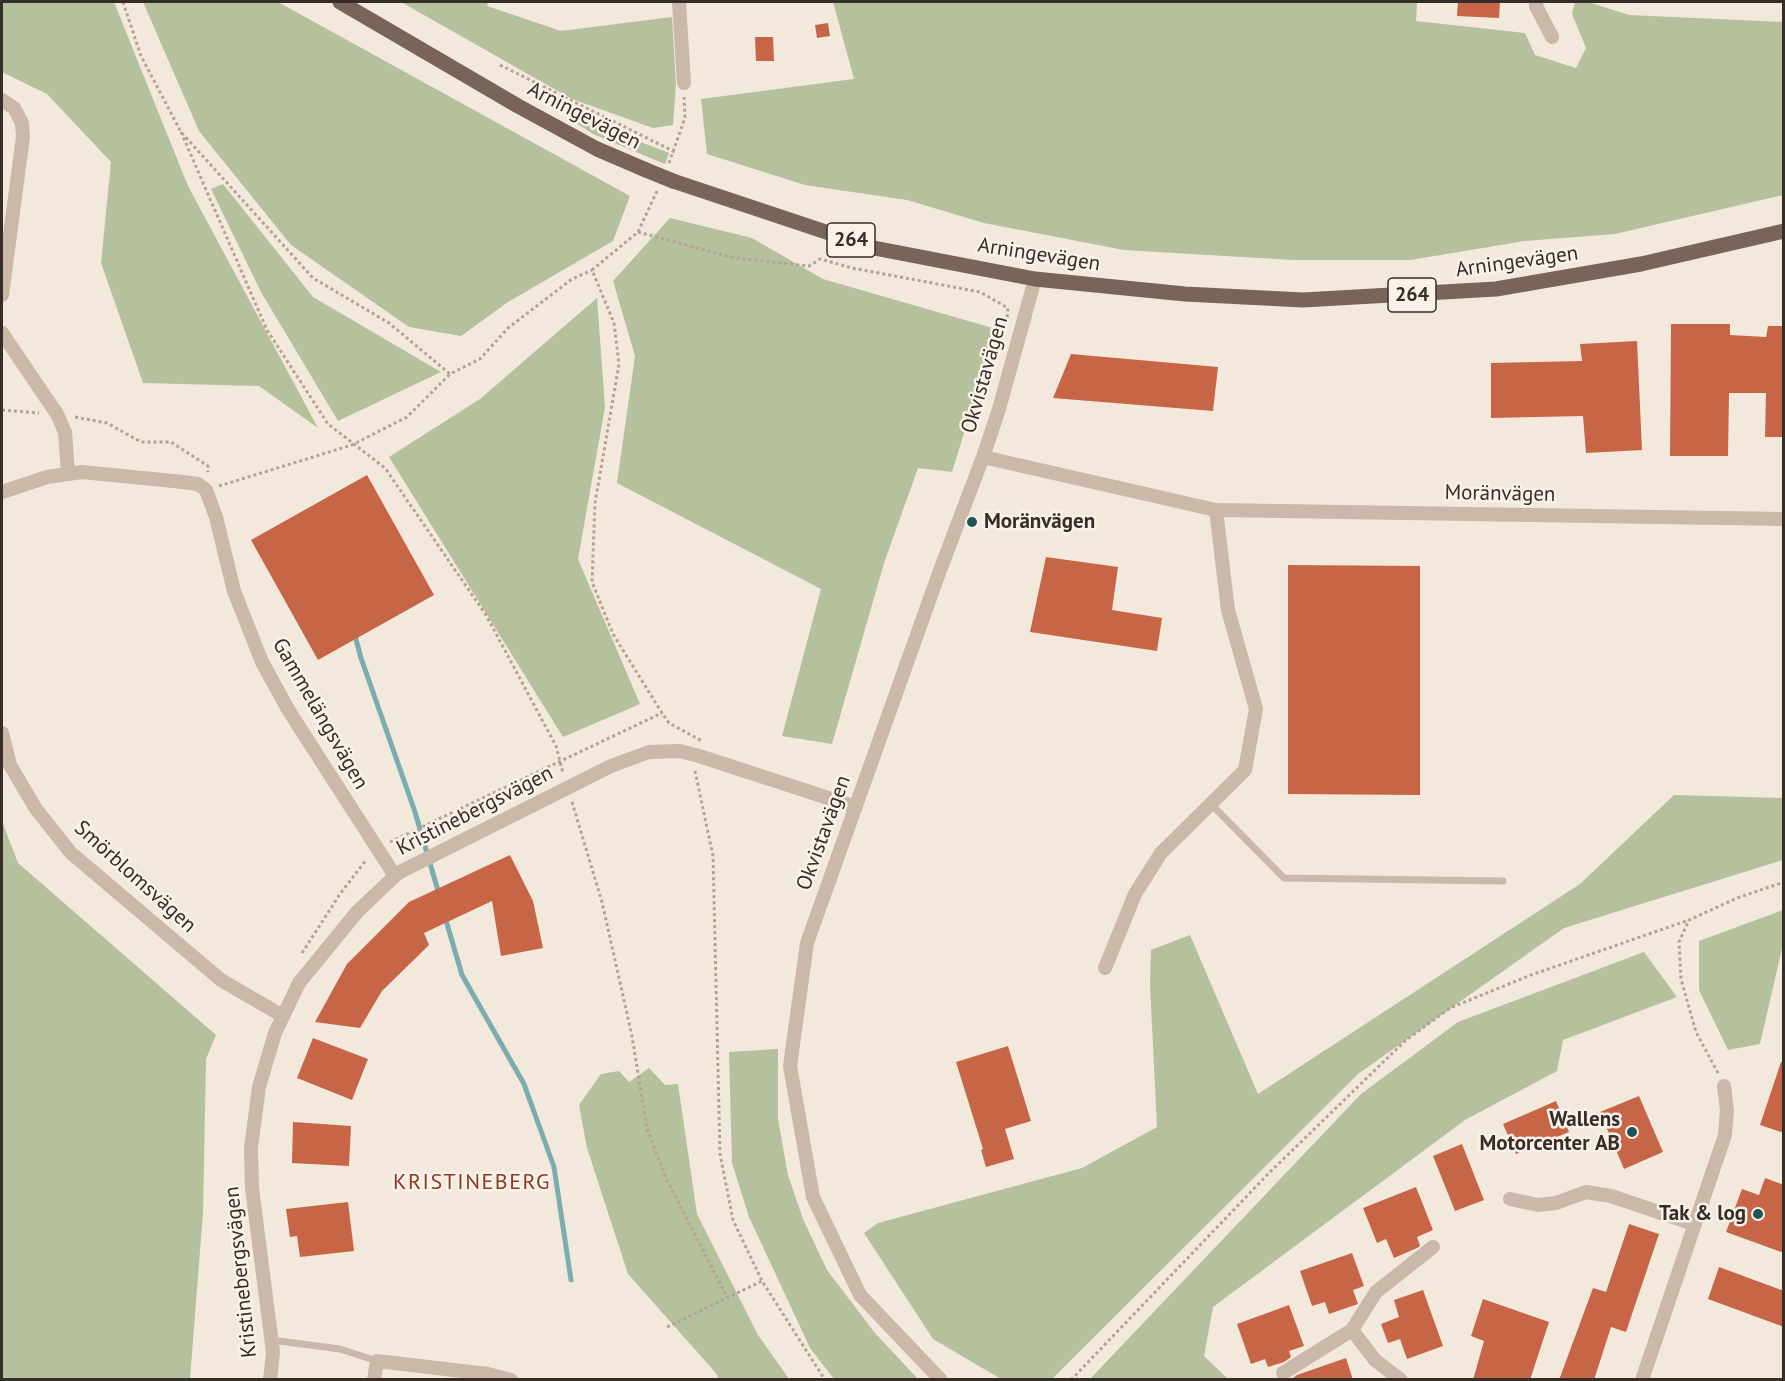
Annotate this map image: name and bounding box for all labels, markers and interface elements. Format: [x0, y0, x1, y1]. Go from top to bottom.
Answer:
street label: Arningevägen [523, 77, 645, 155]
road number: 264 [827, 223, 875, 257]
street label: Arningevägen [976, 233, 1102, 277]
street label: Arningevägen [1454, 241, 1580, 283]
road number: 264 [1388, 278, 1436, 312]
street label: Okvistavägen [956, 314, 1014, 436]
street label: Moränvägen [1444, 480, 1556, 508]
place label: Moränvägen [984, 509, 1095, 535]
marker: Moränvägen [965, 515, 979, 529]
street label: Gammelängsvägen [267, 634, 373, 794]
street label: Kristinebergsvägen [393, 761, 557, 861]
street label: Okvistavägen [792, 772, 856, 894]
street label: Smörblomsvägen [69, 816, 201, 938]
place label: Wallens Motorcenter AB [1480, 1107, 1620, 1157]
marker: Wallens Motorcenter AB [1625, 1125, 1639, 1139]
district label: KRISTINEBERG [393, 1170, 551, 1196]
street label: Kristinebergsvägen [219, 1185, 263, 1359]
place label: Tak & log [1659, 1201, 1746, 1227]
marker: Tak & log [1751, 1207, 1765, 1221]

